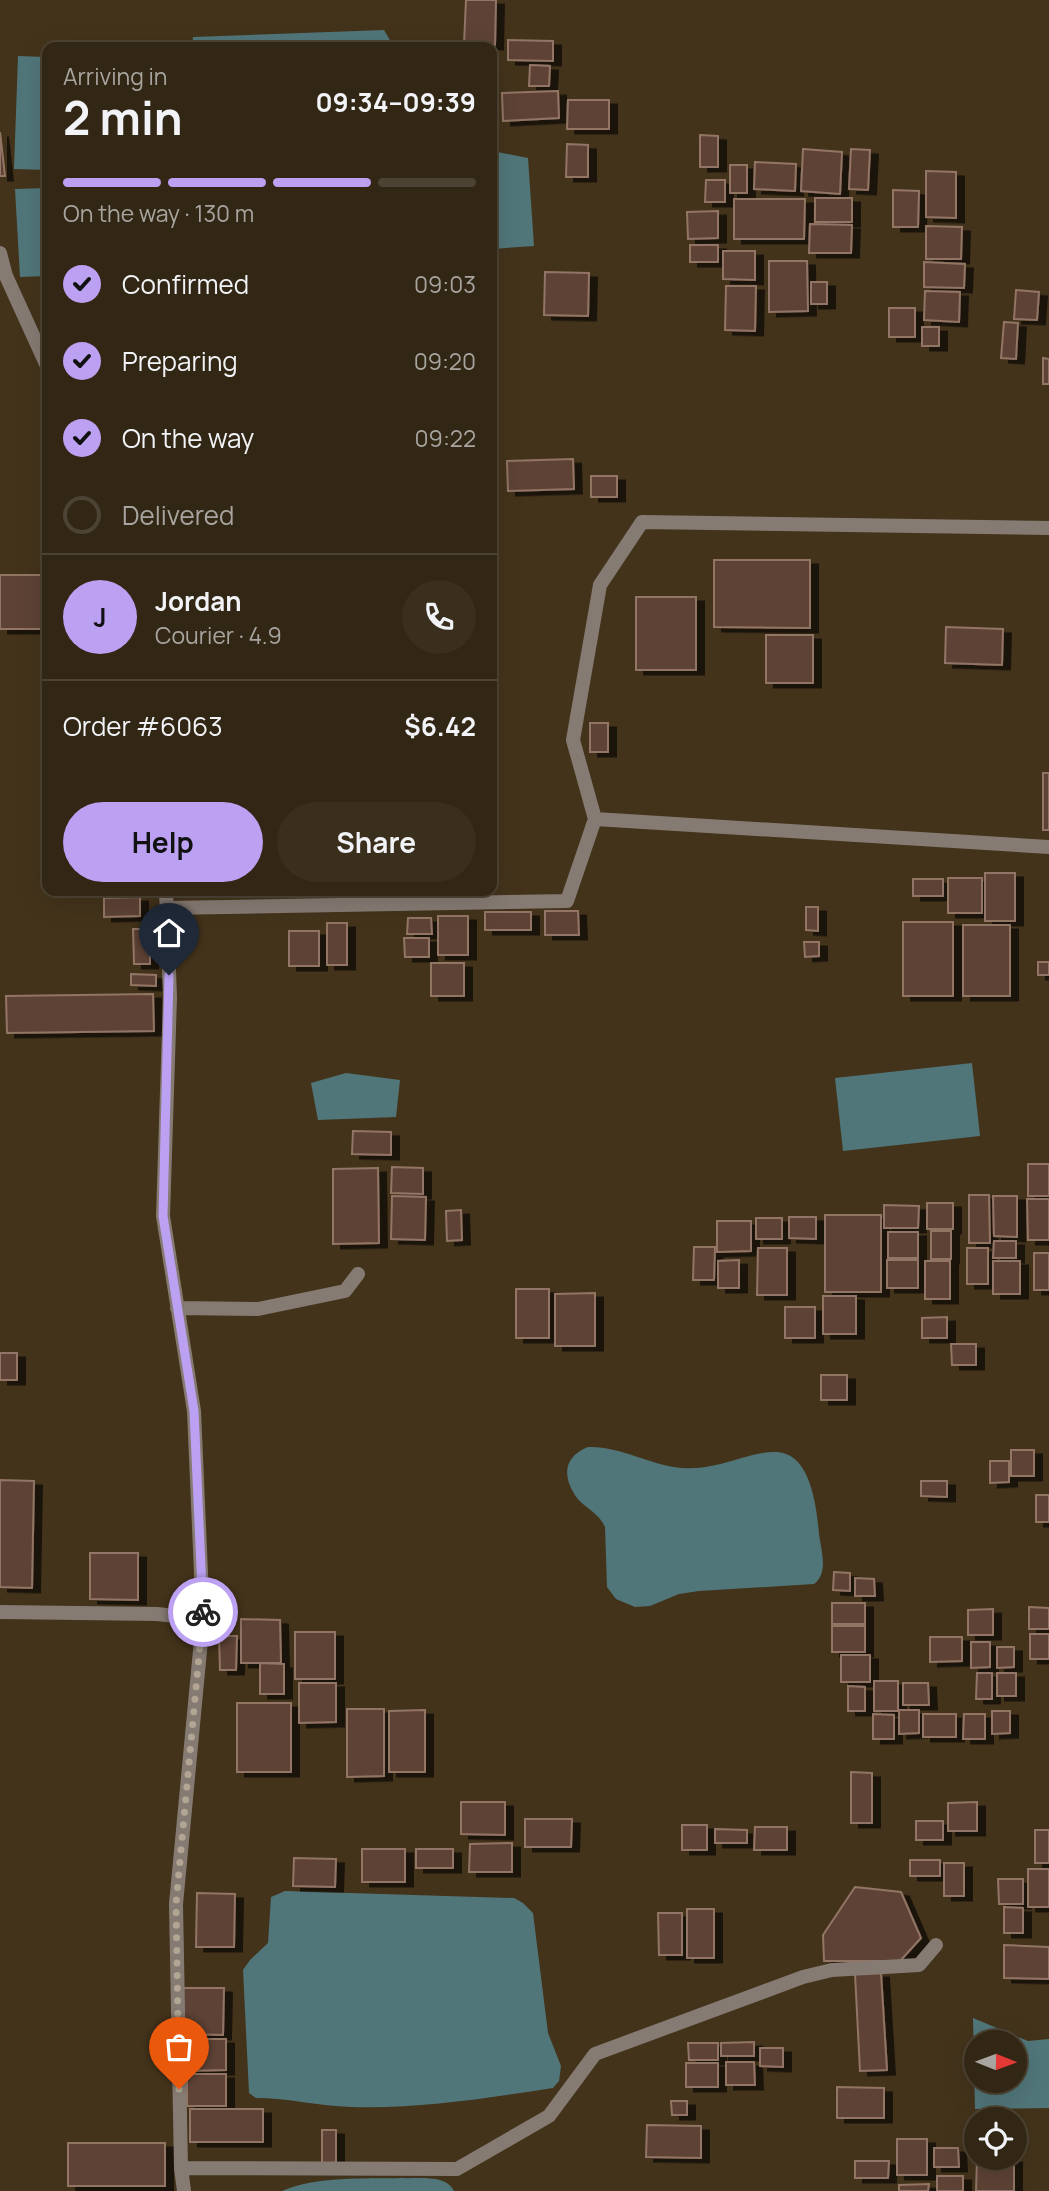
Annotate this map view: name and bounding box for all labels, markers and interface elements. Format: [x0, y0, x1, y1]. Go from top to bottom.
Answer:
text: Arriving in [63, 60, 168, 92]
text: 09:34–09:39 [315, 84, 476, 120]
text: 2 min [63, 86, 183, 149]
text: On the way · 130 m [63, 197, 254, 229]
icon: check [63, 265, 101, 303]
text: Confirmed [122, 266, 249, 302]
text: 09:03 [414, 268, 476, 300]
icon: check [63, 342, 101, 380]
text: Preparing [122, 343, 238, 379]
text: 09:20 [414, 345, 476, 377]
icon: check [63, 419, 101, 457]
text: On the way [122, 420, 254, 456]
text: 09:22 [415, 422, 476, 454]
text: Delivered [122, 497, 234, 533]
button: phone [402, 580, 476, 654]
text: Jordan [155, 583, 241, 619]
text: J [93, 599, 107, 635]
text: Courier · 4.9 [155, 619, 282, 651]
text: Order #6063 [63, 708, 223, 744]
text: $6.42 [404, 708, 476, 744]
button: Help [63, 802, 263, 882]
button: Share [277, 802, 476, 882]
pin [139, 903, 199, 975]
icon: home [150, 914, 188, 952]
courier [168, 1577, 238, 1647]
icon: bike [184, 1593, 222, 1631]
pin [149, 2017, 209, 2089]
icon: bag [160, 2028, 198, 2066]
north arrow [964, 2030, 1027, 2093]
map controls [964, 2030, 1027, 2170]
button: locate [964, 2107, 1027, 2170]

